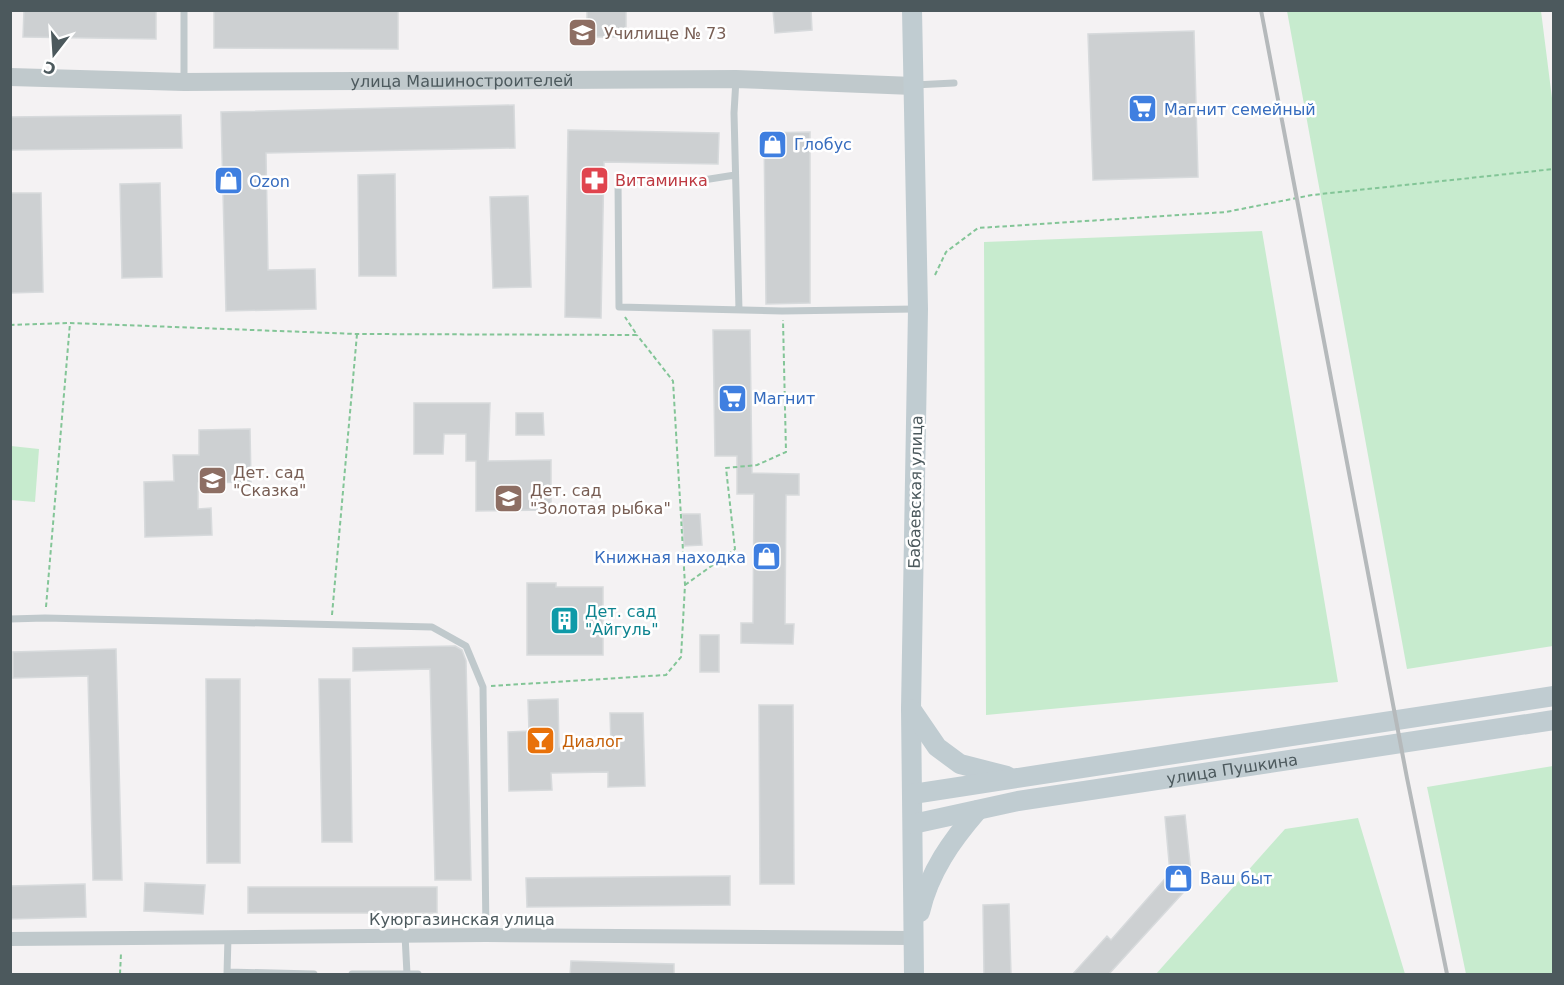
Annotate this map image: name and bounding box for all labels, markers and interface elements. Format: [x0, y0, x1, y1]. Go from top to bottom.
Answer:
school or university icon: Училище № 73 [567, 17, 599, 49]
north arrow [24, 24, 84, 84]
place label: Училище № 73 [604, 24, 726, 43]
text: С [41, 57, 58, 79]
street label: улица Машиностроителей [350, 71, 573, 91]
supermarket icon: Магнит семейный [1127, 93, 1159, 125]
place label: Магнит семейный [1164, 100, 1316, 119]
shop icon: Глобус [757, 128, 789, 160]
place label: Глобус [794, 135, 852, 154]
pharmacy icon: Витаминка [578, 164, 610, 196]
shop icon: Ozon [212, 165, 244, 197]
place label: Витаминка [615, 171, 708, 190]
place label: Ozon [249, 172, 290, 191]
supermarket icon: Магнит [716, 382, 748, 414]
place label: Магнит [753, 389, 815, 408]
street label: Бабаевская улица [905, 415, 926, 569]
place label: Дет. сад "Сказка" [233, 463, 306, 500]
school or university icon: Дет. сад "Сказка" [196, 465, 228, 497]
place label: Дет. сад "Золотая рыбка" [530, 481, 671, 518]
school or university icon: Дет. сад "Золотая рыбка" [493, 483, 525, 515]
shop icon: Книжная находка [751, 541, 783, 573]
place label: Книжная находка [594, 548, 746, 567]
place label: Дет. сад "Айгуль" [585, 602, 659, 639]
building icon: Дет. сад "Айгуль" [548, 604, 580, 636]
bar icon: Диалог [525, 725, 557, 757]
place label: Диалог [562, 732, 623, 751]
street label: улица Пушкина [1165, 750, 1299, 788]
shop icon: Ваш быт [1163, 862, 1195, 894]
place label: Ваш быт [1200, 869, 1272, 888]
street label: Куюргазинская улица [369, 910, 555, 929]

